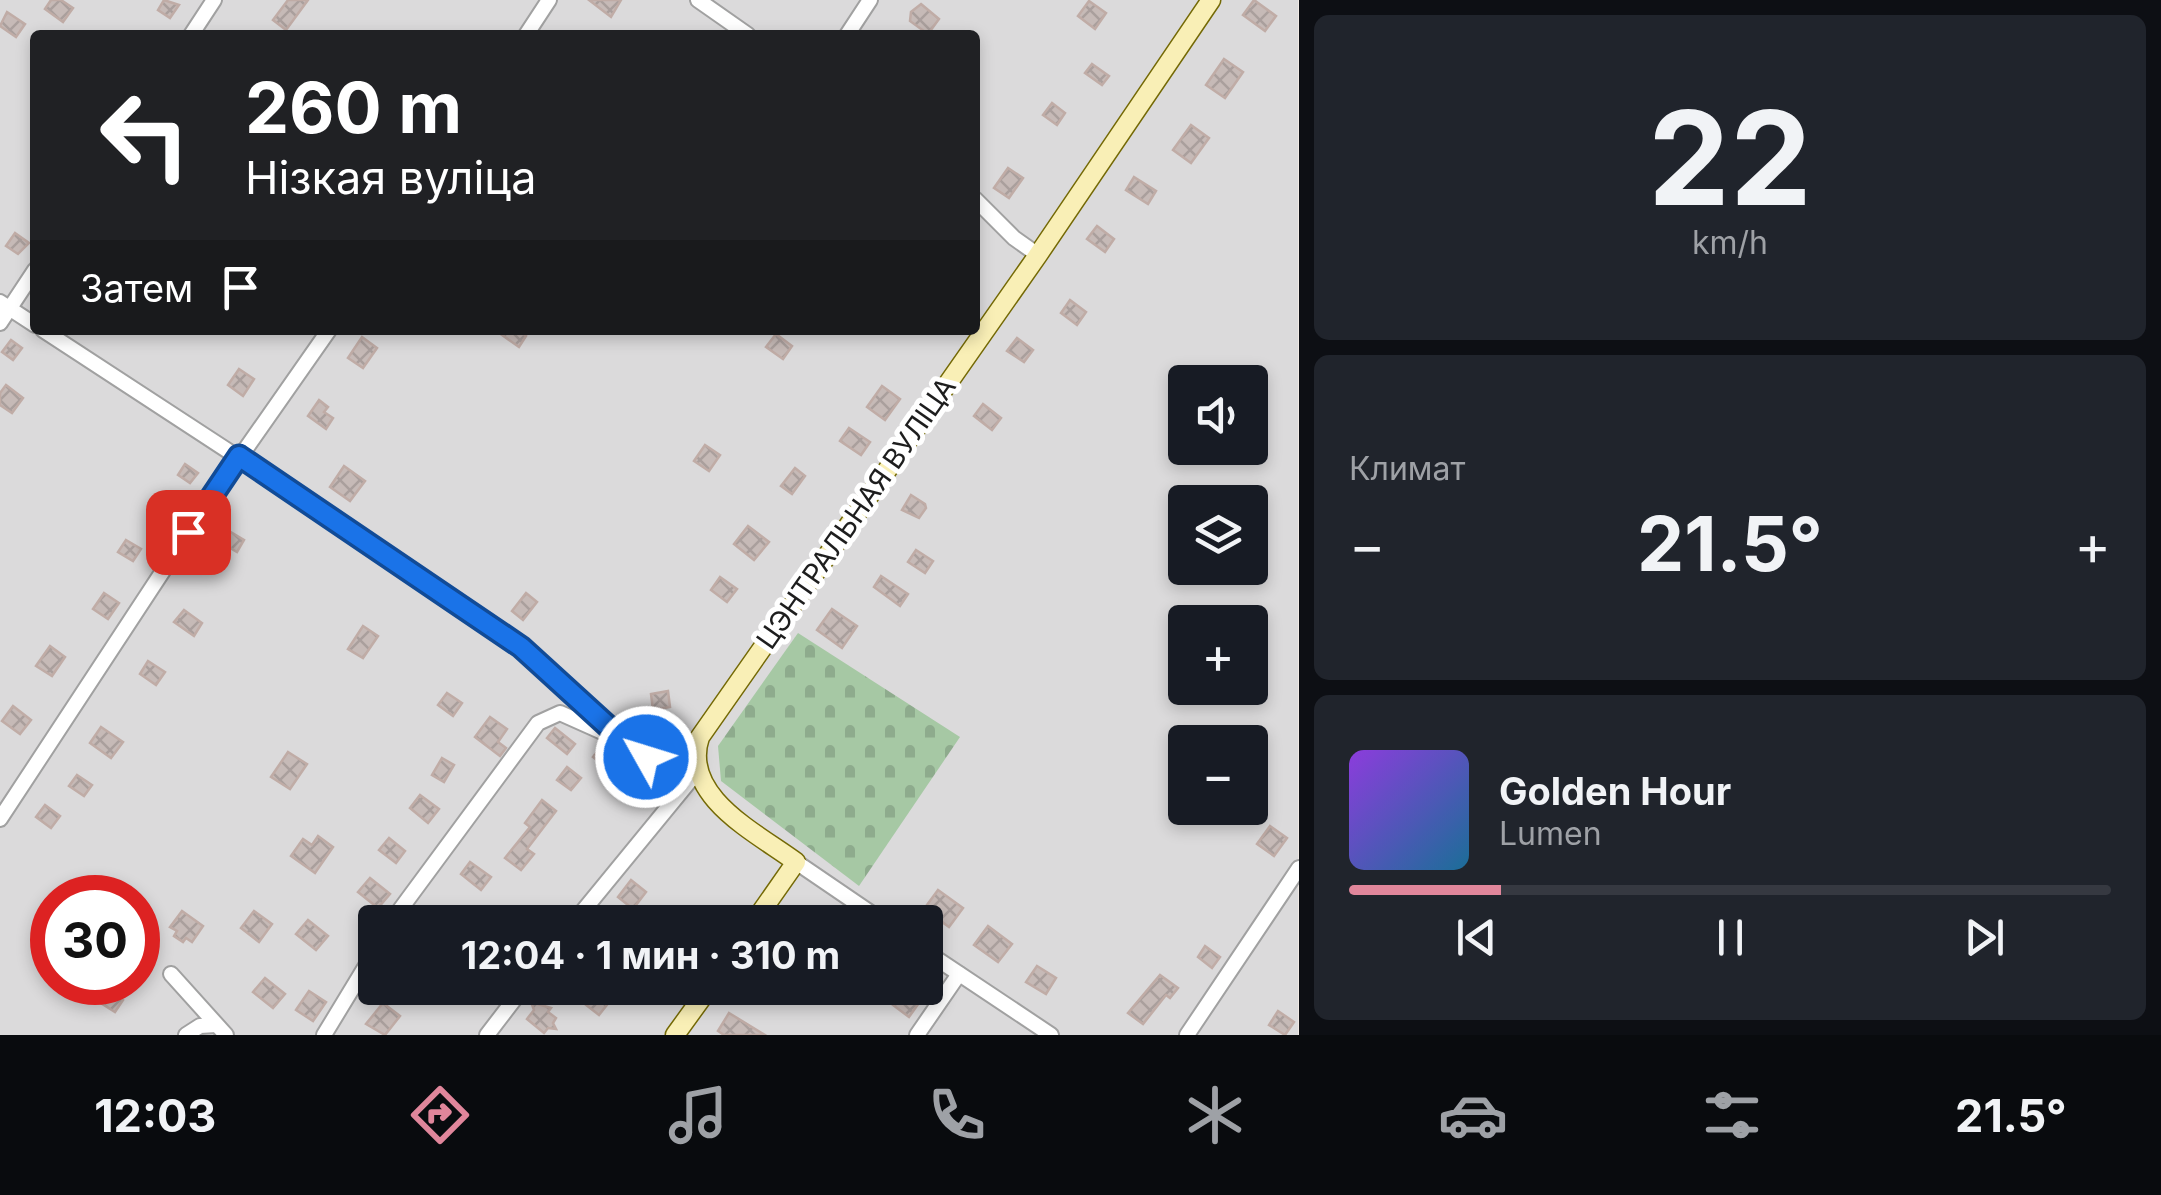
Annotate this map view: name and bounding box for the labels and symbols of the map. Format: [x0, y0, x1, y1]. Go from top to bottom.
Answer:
street label: ЦЭНТРАЛЬНАЯ ВУЛІЦА [749, 371, 963, 655]
pin [146, 490, 231, 575]
position arrow [594, 705, 698, 809]
speed limit sign: 30 [30, 875, 160, 1005]

